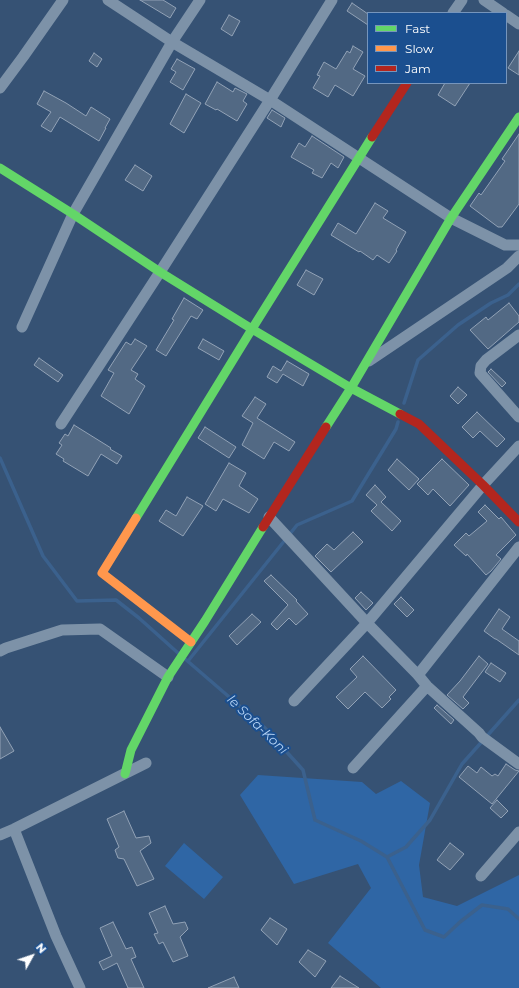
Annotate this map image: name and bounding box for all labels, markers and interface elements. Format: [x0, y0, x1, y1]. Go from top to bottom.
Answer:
legend [367, 12, 507, 84]
text: Fast [405, 21, 430, 36]
text: Slow [405, 41, 434, 56]
text: Jam [405, 61, 431, 76]
water label: le Sofa-Koni [223, 692, 291, 758]
north arrow [12, 936, 52, 976]
text: N [33, 940, 49, 956]

